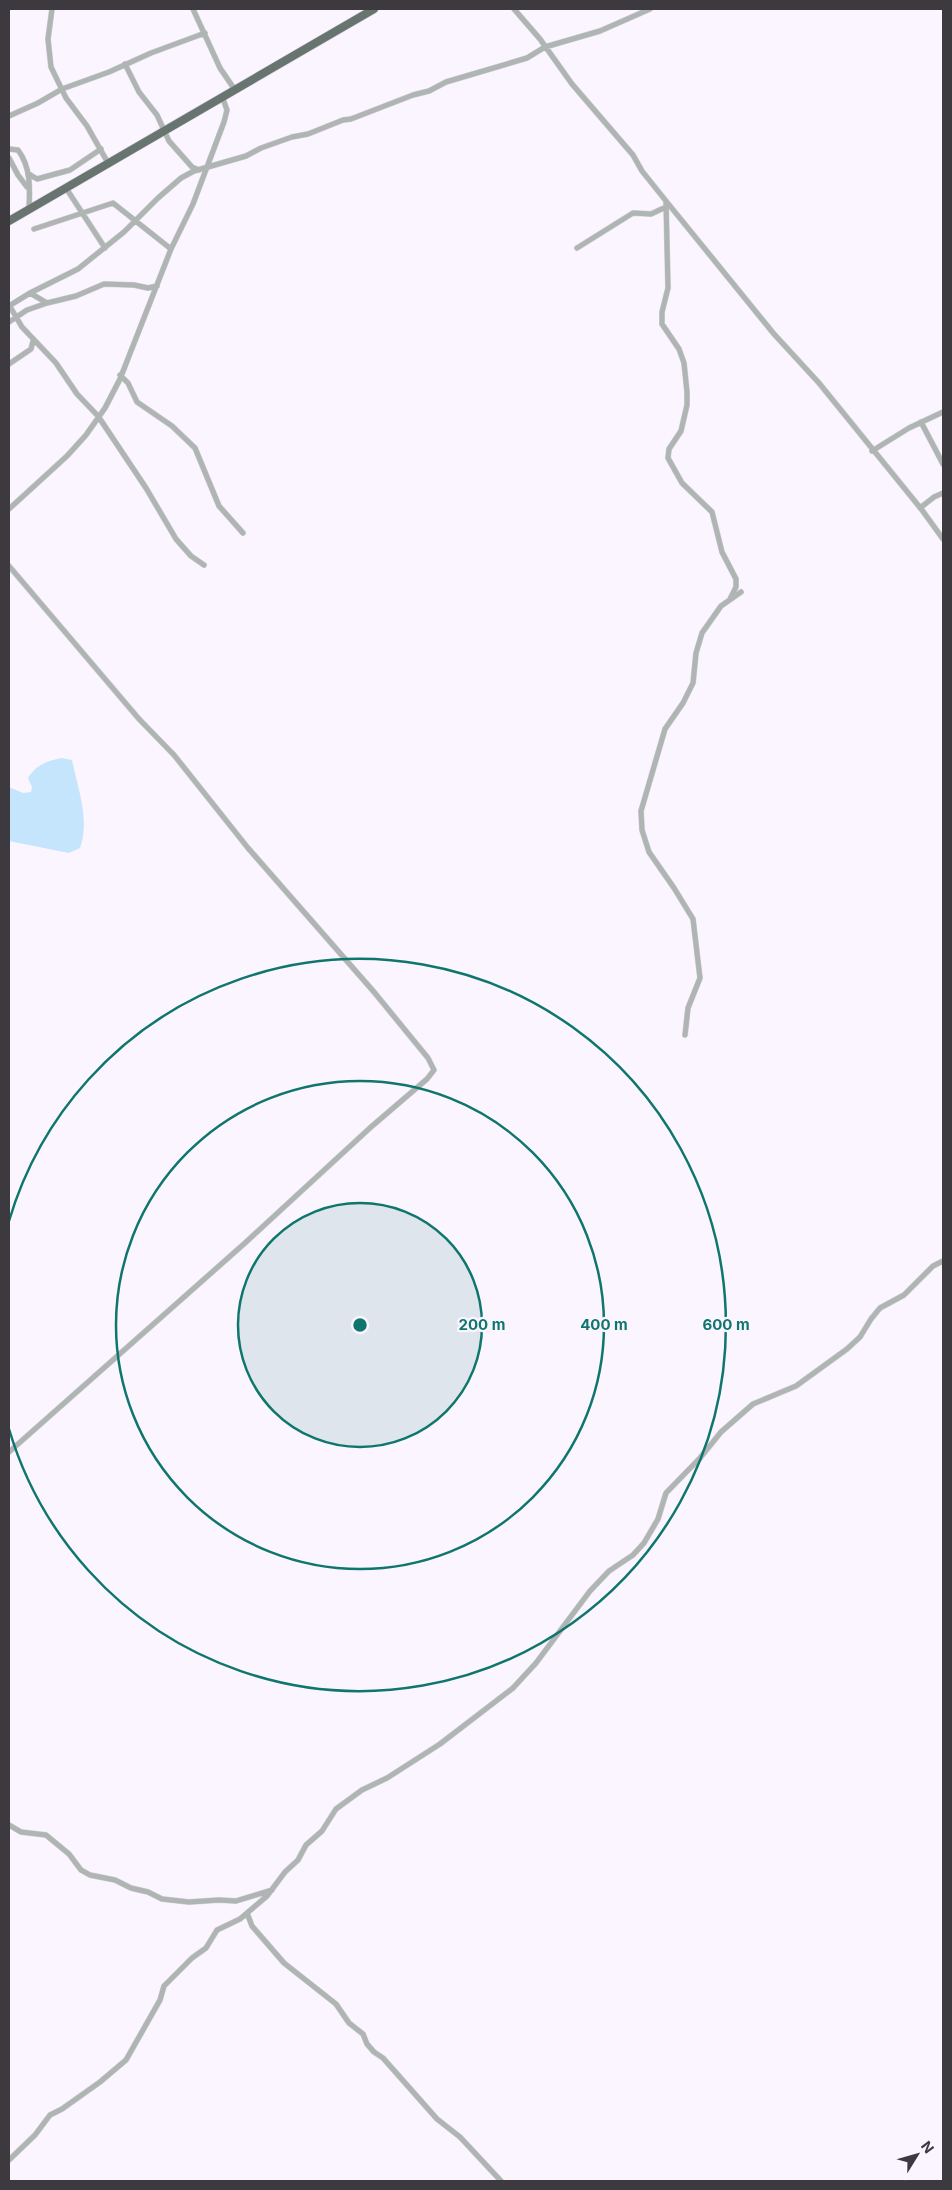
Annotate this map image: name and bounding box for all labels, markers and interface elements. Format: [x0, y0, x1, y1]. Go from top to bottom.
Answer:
text: 200 m [459, 1315, 505, 1334]
text: 400 m [580, 1315, 628, 1334]
text: 600 m [702, 1315, 750, 1334]
centre of rings [351, 1316, 369, 1334]
north arrow [892, 2130, 942, 2180]
text: N [918, 2137, 938, 2156]

